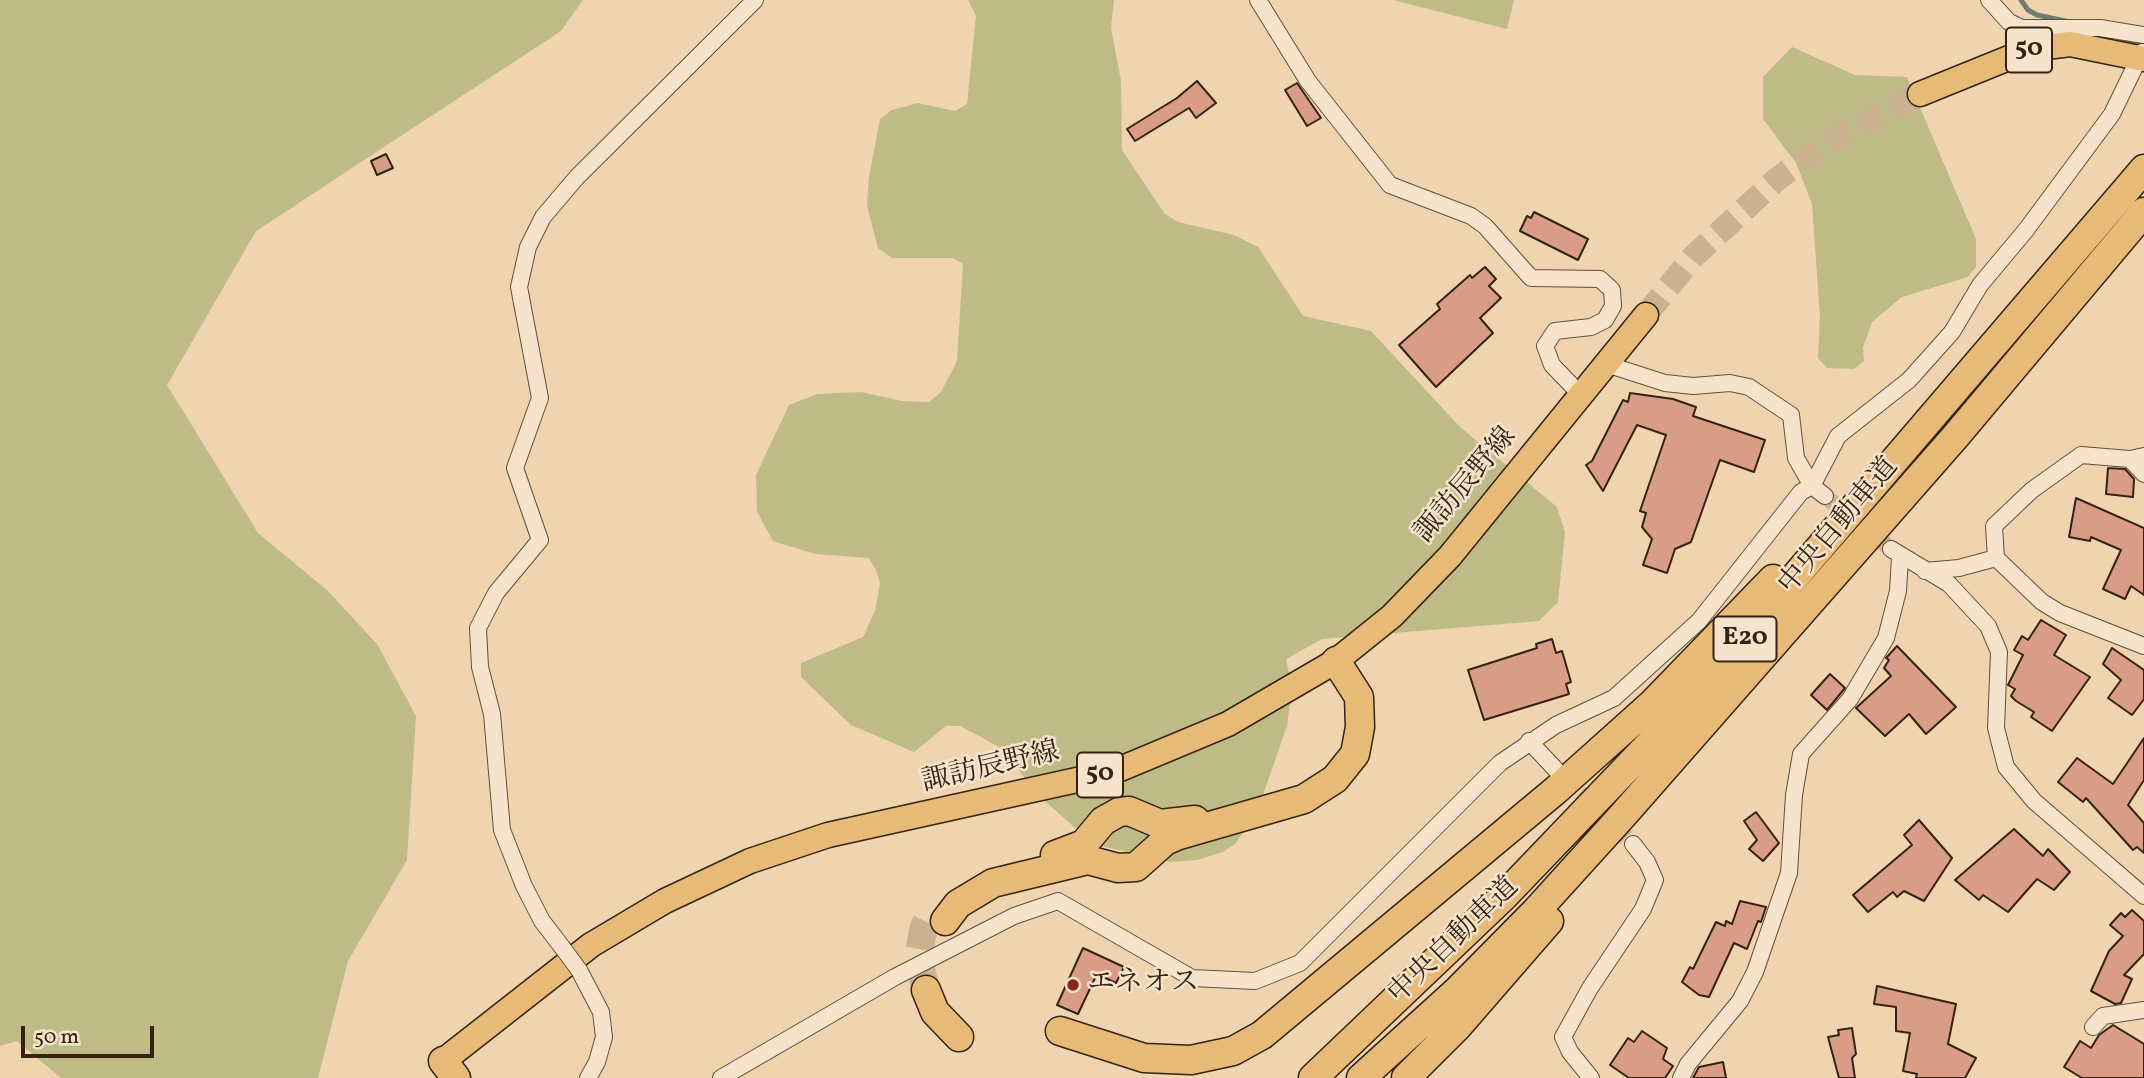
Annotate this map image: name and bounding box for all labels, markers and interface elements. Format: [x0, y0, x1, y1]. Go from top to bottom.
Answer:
road number: 50 [2006, 28, 2052, 72]
street label: 諏訪辰野線 [1409, 422, 1525, 550]
street label: 中央自動車道 [1773, 452, 1907, 602]
road number: E20 [1714, 617, 1776, 662]
street label: 諏訪辰野線 [919, 737, 1063, 801]
road number: 50 [1077, 752, 1123, 797]
street label: 中央自動車道 [1383, 872, 1527, 1012]
place label: エネオス [1087, 968, 1199, 1002]
marker: エネオス [1065, 977, 1081, 993]
scale bar [24, 1012, 158, 1056]
text: 50 m [34, 1023, 79, 1052]

